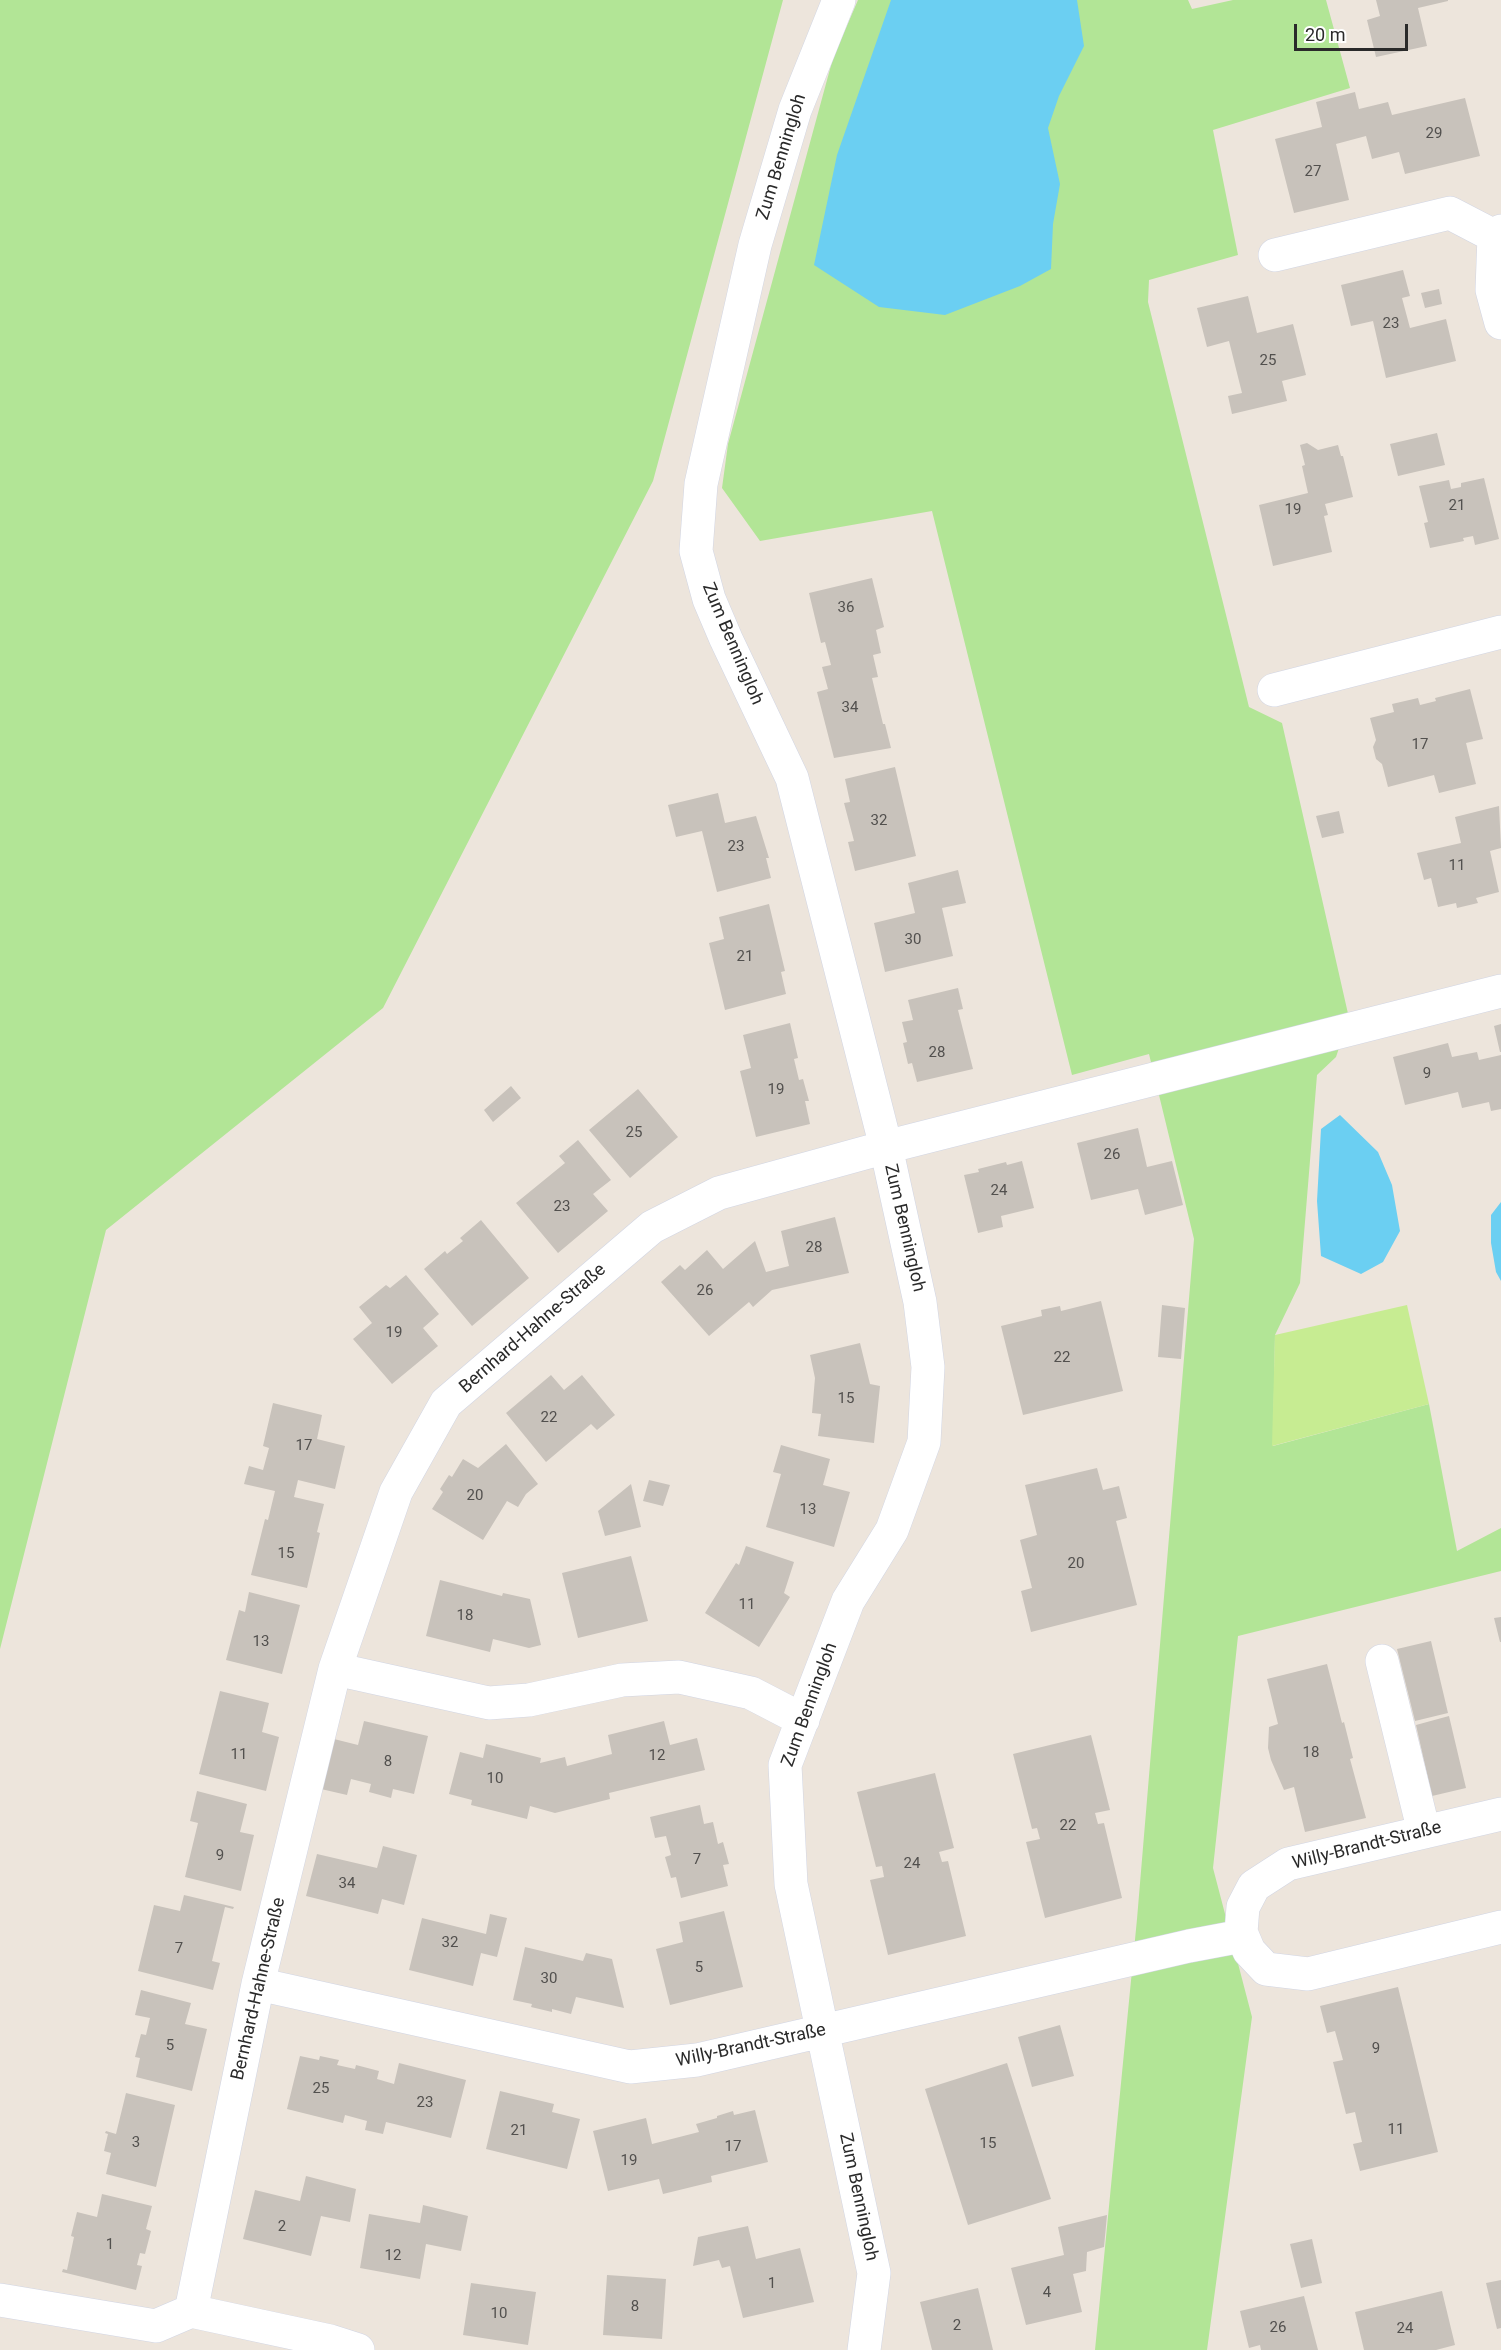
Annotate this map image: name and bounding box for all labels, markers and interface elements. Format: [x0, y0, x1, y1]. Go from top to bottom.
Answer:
scale bar [1297, 12, 1411, 50]
text: 20 m [1305, 24, 1345, 45]
street label: Zum Benningloh [753, 91, 811, 223]
house number: 29 [1426, 125, 1442, 143]
house number: 27 [1305, 163, 1321, 181]
house number: 23 [1383, 315, 1399, 333]
house number: 25 [1260, 352, 1276, 370]
house number: 21 [1449, 497, 1465, 515]
house number: 19 [1285, 501, 1301, 519]
street label: Zum Benningloh [697, 580, 767, 708]
house number: 36 [838, 599, 854, 617]
house number: 34 [842, 699, 858, 717]
house number: 17 [1412, 736, 1428, 754]
house number: 32 [871, 812, 887, 830]
house number: 23 [728, 838, 744, 856]
house number: 11 [1449, 857, 1465, 875]
house number: 30 [905, 931, 921, 949]
house number: 21 [737, 948, 753, 966]
house number: 28 [929, 1044, 945, 1062]
house number: 9 [1423, 1065, 1431, 1083]
house number: 19 [768, 1081, 784, 1099]
house number: 25 [626, 1124, 642, 1142]
house number: 26 [1104, 1146, 1120, 1164]
street label: Zum Benningloh [879, 1162, 929, 1294]
house number: 24 [991, 1182, 1007, 1200]
house number: 23 [554, 1198, 570, 1216]
house number: 28 [806, 1239, 822, 1257]
street label: Bernhard-Hahne-Straße [455, 1260, 611, 1398]
house number: 26 [697, 1282, 713, 1300]
house number: 19 [386, 1324, 402, 1342]
house number: 22 [1054, 1349, 1070, 1367]
house number: 15 [838, 1390, 854, 1408]
house number: 22 [541, 1409, 557, 1427]
house number: 17 [296, 1437, 312, 1455]
house number: 20 [467, 1487, 483, 1505]
house number: 13 [800, 1501, 816, 1519]
house number: 15 [278, 1545, 294, 1563]
house number: 20 [1068, 1555, 1084, 1573]
house number: 11 [739, 1596, 755, 1614]
house number: 18 [457, 1607, 473, 1625]
house number: 13 [253, 1633, 269, 1651]
street label: Zum Benningloh [778, 1640, 842, 1770]
house number: 18 [1303, 1744, 1319, 1762]
house number: 11 [231, 1746, 247, 1764]
house number: 12 [649, 1747, 665, 1765]
house number: 8 [384, 1753, 392, 1771]
house number: 10 [487, 1770, 503, 1788]
house number: 22 [1060, 1817, 1076, 1835]
street label: Willy-Brandt-Straße [1290, 1817, 1444, 1875]
house number: 9 [216, 1847, 224, 1865]
house number: 7 [693, 1851, 701, 1869]
house number: 24 [904, 1855, 920, 1873]
house number: 34 [339, 1875, 355, 1893]
street label: Bernhard-Hahne-Straße [227, 1895, 291, 2083]
house number: 32 [442, 1934, 458, 1952]
house number: 7 [175, 1940, 183, 1958]
house number: 5 [695, 1959, 703, 1977]
house number: 30 [541, 1970, 557, 1988]
street label: Willy-Brandt-Straße [674, 2020, 828, 2072]
house number: 5 [166, 2037, 174, 2055]
house number: 9 [1372, 2040, 1380, 2058]
house number: 25 [313, 2080, 329, 2098]
house number: 23 [417, 2094, 433, 2112]
house number: 11 [1388, 2121, 1404, 2139]
house number: 21 [511, 2122, 527, 2140]
street label: Zum Benningloh [834, 2131, 882, 2263]
house number: 3 [132, 2134, 140, 2152]
house number: 15 [980, 2135, 996, 2153]
house number: 17 [725, 2138, 741, 2156]
house number: 19 [621, 2152, 637, 2170]
house number: 2 [278, 2218, 286, 2236]
house number: 1 [106, 2236, 114, 2254]
house number: 12 [385, 2247, 401, 2265]
house number: 1 [768, 2275, 776, 2293]
house number: 4 [1043, 2284, 1051, 2302]
house number: 8 [631, 2298, 639, 2316]
house number: 10 [491, 2305, 507, 2323]
house number: 2 [953, 2317, 961, 2335]
house number: 26 [1270, 2319, 1286, 2337]
house number: 24 [1397, 2320, 1413, 2338]

